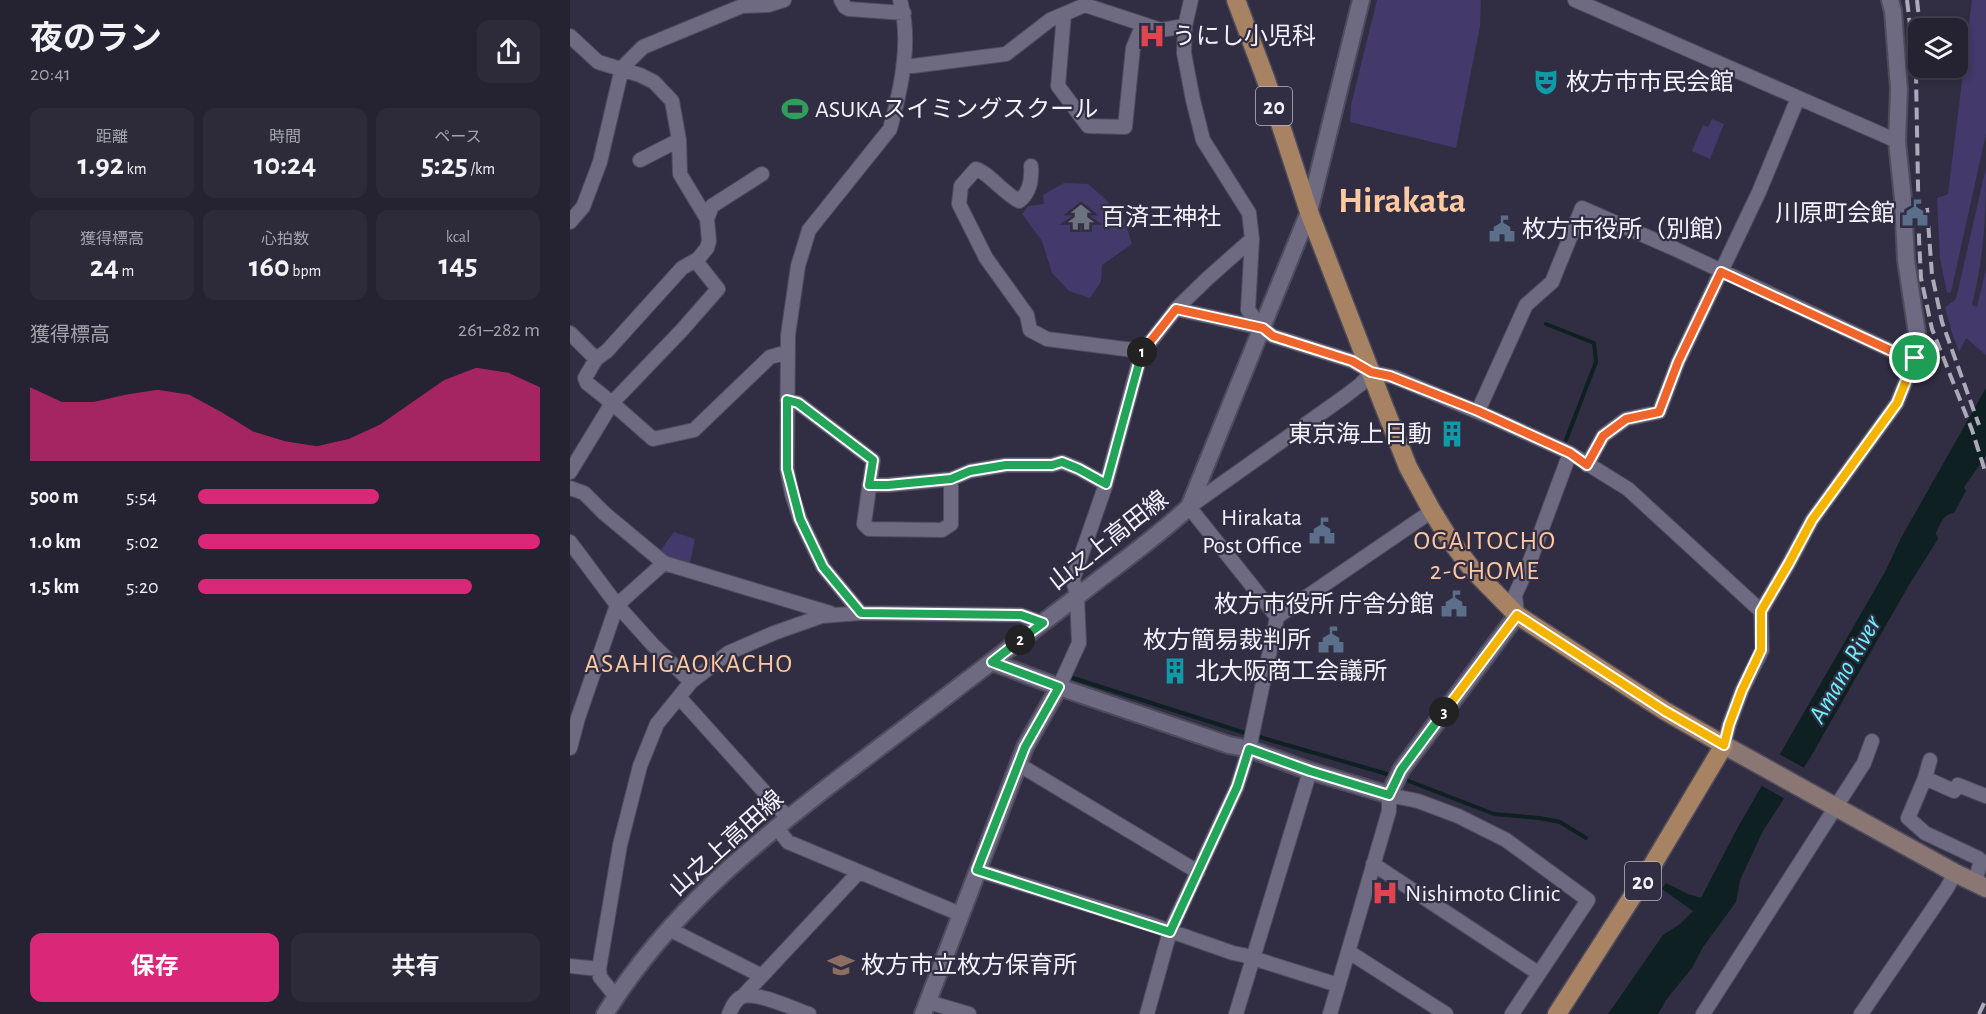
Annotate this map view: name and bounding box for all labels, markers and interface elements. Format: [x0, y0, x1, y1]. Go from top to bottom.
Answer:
map controls [1908, 18, 1968, 78]
button: layers [1908, 18, 1968, 78]
button: share [477, 20, 540, 83]
hospital icon: うにし小児科 [1137, 21, 1167, 51]
text: 夜のラン [30, 23, 162, 56]
place label: うにし小児科 [1172, 23, 1316, 49]
text: 20:41 [30, 64, 71, 84]
theatre icon: 枚方市市民会館 [1531, 67, 1561, 97]
place label: 枚方市市民会館 [1566, 69, 1734, 95]
road number: 20 [1256, 87, 1292, 125]
sports icon: ASUKAスイミングスクール [780, 94, 810, 124]
place label: ASUKAスイミングスクール [815, 96, 1098, 122]
text: 距離 [96, 129, 128, 145]
text: 時間 [269, 129, 301, 145]
text: ペース [434, 129, 482, 145]
text: 1.92 [77, 150, 124, 180]
text: 10:24 [254, 150, 316, 180]
text: 5:25 [421, 150, 468, 180]
text: km [124, 161, 147, 177]
text: /km [468, 161, 495, 177]
district label: Hirakata [1338, 183, 1466, 219]
public building icon: 川原町会館 [1900, 198, 1930, 228]
place label: 川原町会館 [1775, 200, 1895, 226]
temple icon: 百済王神社 [1066, 202, 1096, 232]
place label: 百済王神社 [1101, 204, 1221, 230]
public building icon: 枚方市役所（別館） [1487, 214, 1517, 244]
place label: 枚方市役所（別館） [1522, 216, 1738, 242]
text: kcal [446, 229, 470, 245]
text: 獲得標高 [80, 231, 144, 247]
text: 心拍数 [261, 231, 309, 247]
text: 145 [439, 250, 477, 280]
text: 24 [90, 252, 119, 282]
text: 160 [249, 252, 290, 282]
text: m [119, 263, 134, 279]
text: bpm [290, 263, 321, 279]
text: 261–282 m [458, 320, 540, 340]
text: 獲得標高 [30, 325, 110, 345]
pin [1889, 332, 1940, 383]
pin: 1 [1127, 337, 1157, 367]
icon: arrive [1898, 341, 1931, 374]
text: 1 [1139, 344, 1145, 360]
building icon: 東京海上日動 [1437, 419, 1467, 449]
place label: 東京海上日動 [1288, 421, 1432, 447]
street label: 山之上高田線 [1043, 485, 1173, 595]
text: 500 m [30, 487, 79, 507]
text: 5:54 [126, 487, 157, 507]
place label: Hirakata Post Office [1202, 506, 1302, 558]
public building icon: Hirakata Post Office [1307, 516, 1337, 546]
district label: OGAITOCHO 2-CHOME [1414, 528, 1556, 584]
text: 1.0 km [30, 532, 81, 552]
text: 5:02 [126, 532, 159, 552]
text: 1.5 km [30, 577, 79, 597]
text: 5:20 [126, 577, 159, 597]
public building icon: 枚方市役所 庁舎分館 [1439, 589, 1469, 619]
place label: 枚方市役所 庁舎分館 [1214, 591, 1434, 617]
water label: Amano River [1803, 610, 1887, 728]
pin: 2 [1005, 625, 1035, 655]
public building icon: 枚方簡易裁判所 [1316, 625, 1346, 655]
place label: 枚方簡易裁判所 [1143, 627, 1311, 653]
text: 2 [1016, 632, 1024, 648]
district label: ASAHIGAOKACHO [584, 651, 794, 677]
building icon: 北大阪商工会議所 [1160, 656, 1190, 686]
place label: 北大阪商工会議所 [1195, 658, 1387, 684]
pin: 3 [1429, 697, 1459, 727]
text: 3 [1441, 704, 1447, 720]
street label: 山之上高田線 [664, 785, 788, 901]
road number: 20 [1625, 862, 1661, 900]
hospital icon: Nishimoto Clinic [1370, 878, 1400, 908]
place label: Nishimoto Clinic [1405, 882, 1560, 906]
button: 保存 [30, 933, 279, 1002]
button: 共有 [291, 933, 540, 1002]
school or university icon: 枚方市立枚方保育所 [826, 950, 856, 980]
place label: 枚方市立枚方保育所 [861, 952, 1077, 978]

